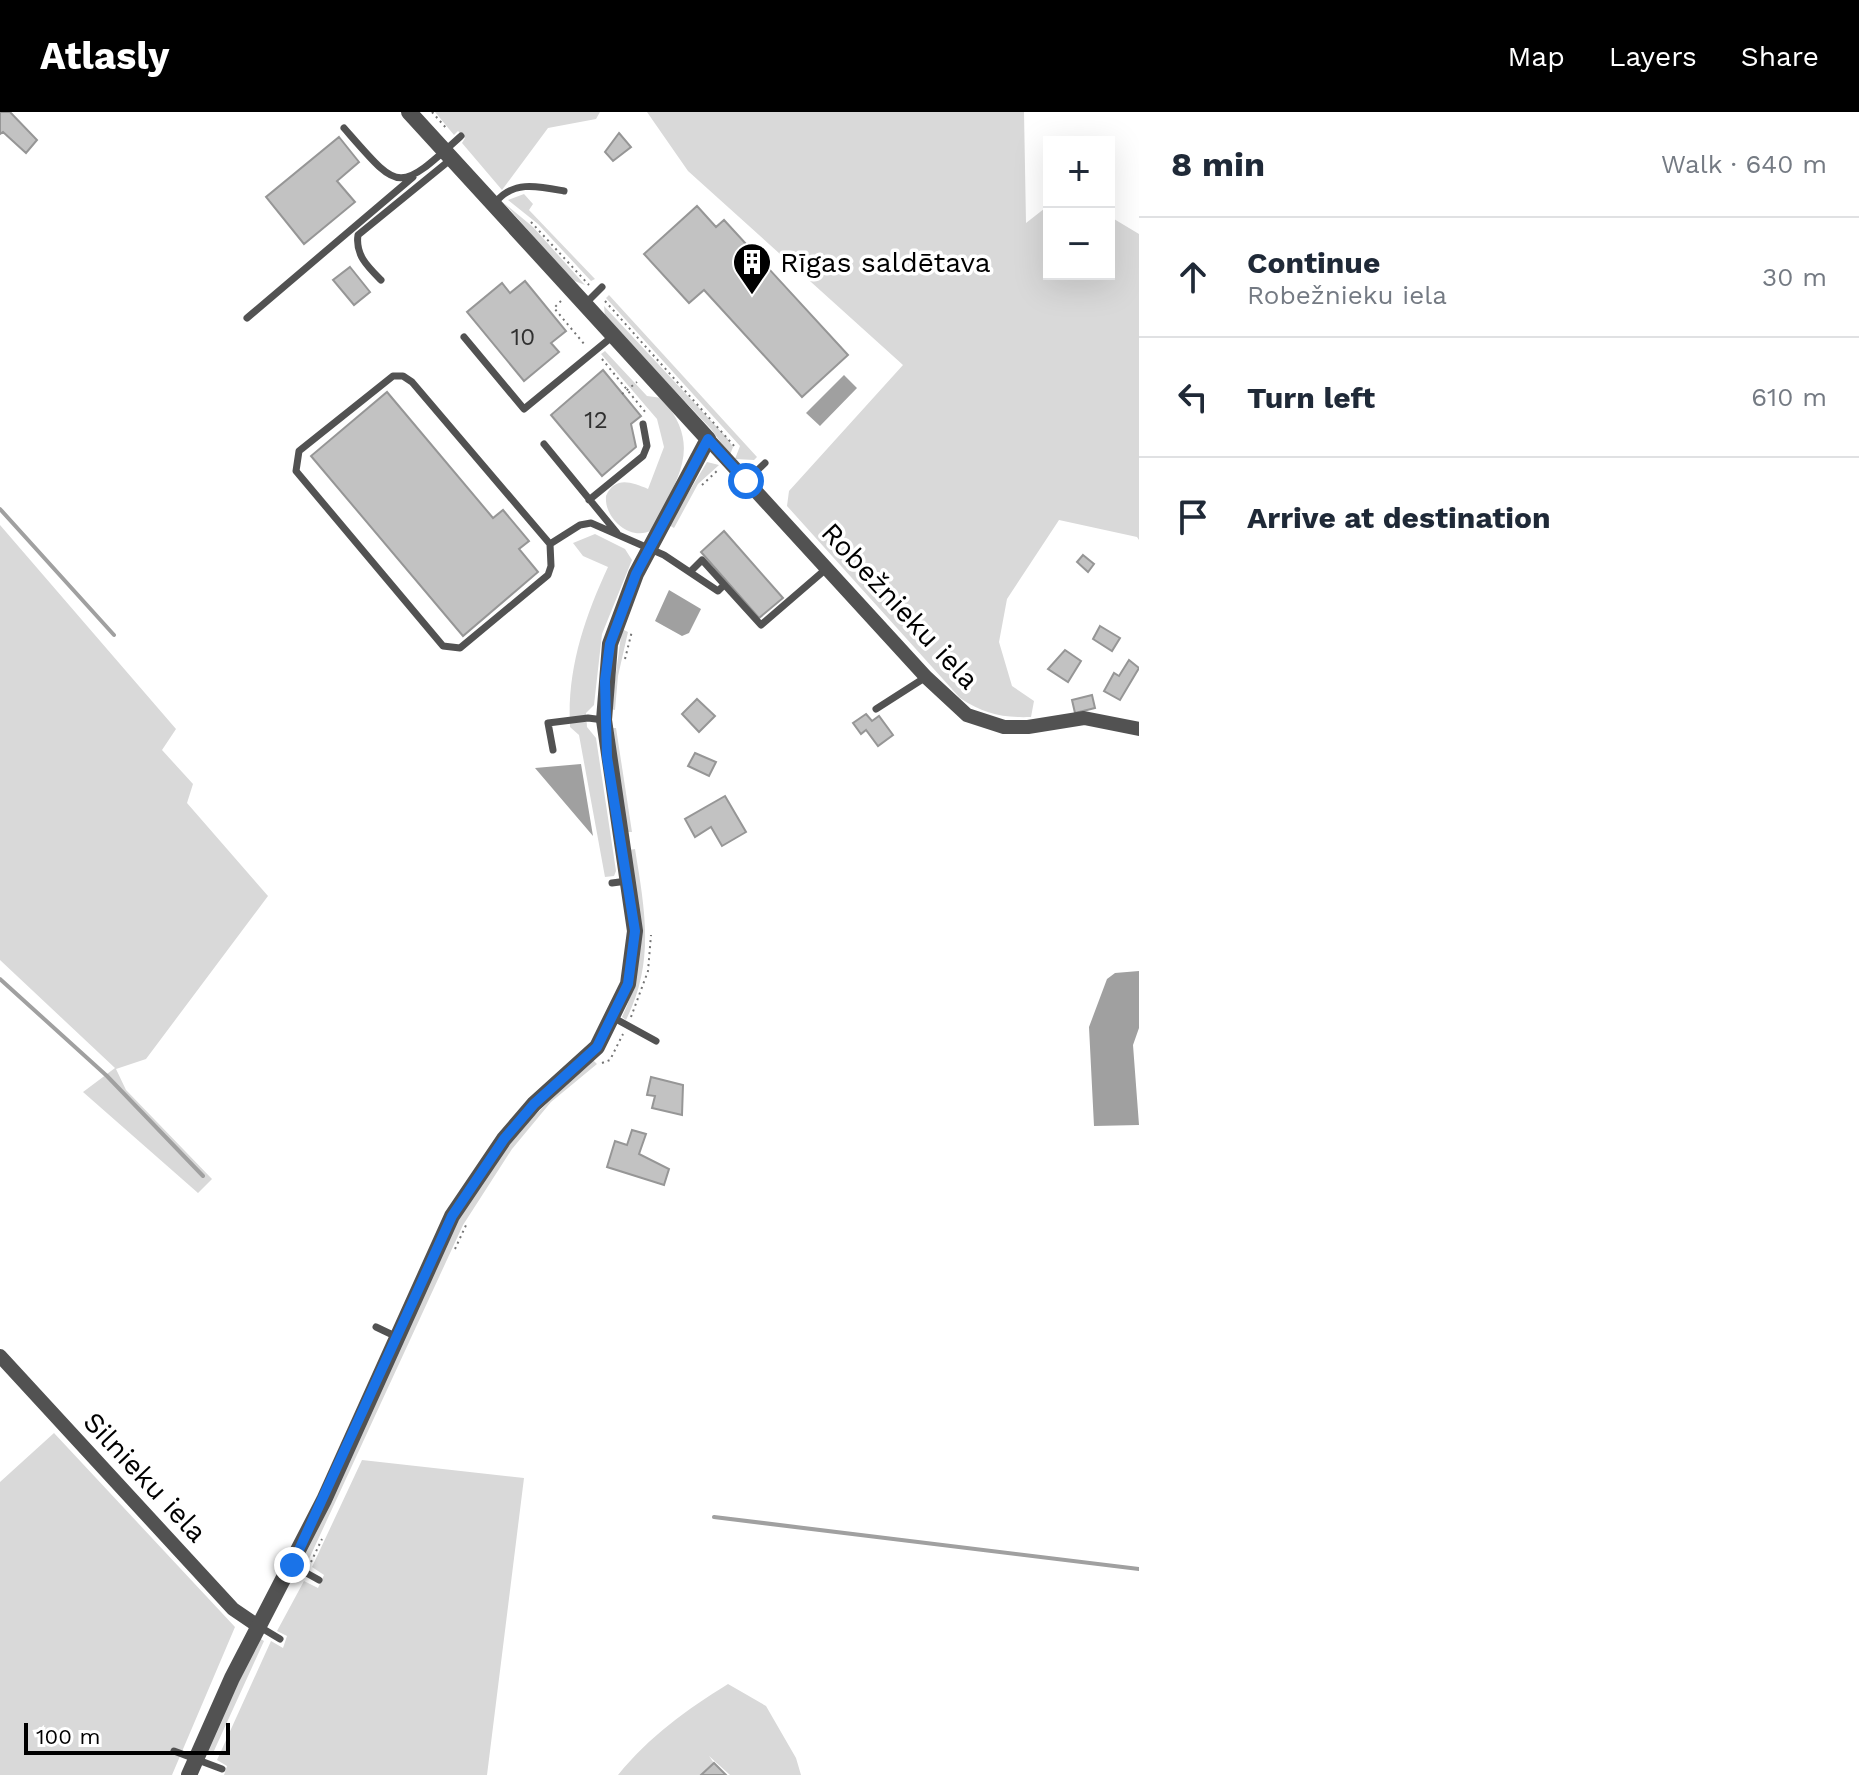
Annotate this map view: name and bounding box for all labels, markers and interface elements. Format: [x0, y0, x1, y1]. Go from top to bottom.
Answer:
text: Atlasly [40, 34, 170, 78]
text: Map [1508, 40, 1565, 73]
text: Layers [1609, 40, 1697, 73]
text: Share [1741, 40, 1819, 73]
map controls [1043, 136, 1115, 280]
button: + [1043, 136, 1115, 208]
text: 8 min [1171, 144, 1265, 184]
text: Walk · 640 m [1661, 149, 1827, 179]
button: − [1043, 208, 1115, 280]
building icon: Rīgas saldētava [731, 241, 773, 296]
text: Continue [1247, 245, 1380, 280]
place label: Rīgas saldētava [780, 246, 991, 279]
icon: ahead [1171, 255, 1215, 299]
text: 30 m [1762, 262, 1827, 292]
text: Robežnieku iela [1247, 280, 1447, 310]
house number: 10 [511, 323, 535, 351]
icon: left [1171, 375, 1215, 419]
text: Turn left [1247, 380, 1375, 415]
text: 610 m [1751, 382, 1827, 412]
house number: 12 [584, 406, 608, 434]
route start [728, 463, 764, 499]
icon: arrive [1171, 495, 1215, 539]
text: Arrive at destination [1247, 500, 1551, 535]
street label: Robežnieku iela [815, 516, 986, 696]
street label: Silnieku iela [77, 1405, 214, 1549]
route end [274, 1547, 310, 1583]
scale bar [24, 1719, 230, 1755]
text: 100 m [36, 1724, 100, 1749]

